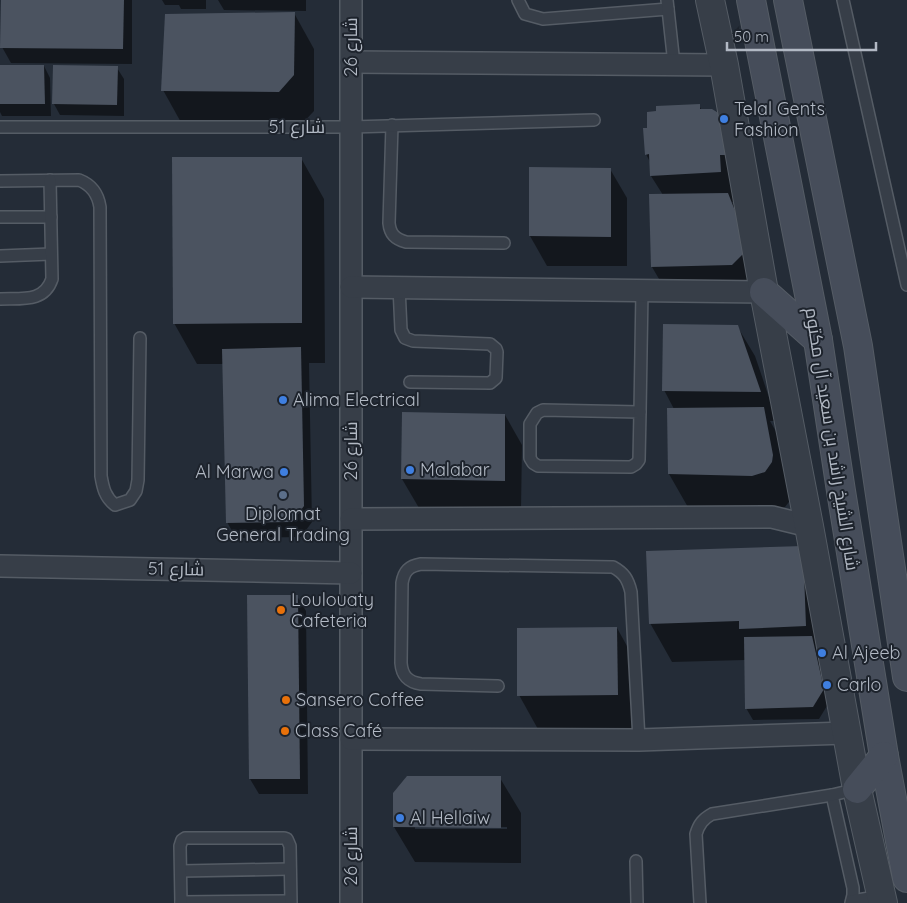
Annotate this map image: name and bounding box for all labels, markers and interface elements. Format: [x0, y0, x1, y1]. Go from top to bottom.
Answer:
street label: شارع 26 [339, 17, 363, 77]
scale bar [727, 20, 876, 52]
text: 50 m [734, 27, 769, 46]
place label: Telal Gents Fashion [734, 97, 825, 141]
marker: Telal Gents Fashion [718, 113, 730, 125]
street label: شارع 51 [269, 115, 325, 139]
street label: شارع الشيخ راشد بن سعيد آل مكتوم [799, 306, 865, 572]
place label: Alima Electrical [293, 388, 420, 411]
marker: Alima Electrical [277, 394, 289, 406]
street label: شارع 26 [339, 421, 363, 481]
place label: Malabar [420, 458, 490, 481]
place label: Al Marwa [195, 460, 274, 483]
marker: Malabar [404, 464, 416, 476]
marker: Al Marwa [278, 466, 290, 478]
marker: Diplomat General Trading [277, 489, 289, 501]
place label: Diplomat General Trading [216, 502, 350, 546]
street label: شارع 51 [148, 557, 204, 581]
place label: Loulouaty Cafeteria [291, 588, 374, 632]
marker: Loulouaty Cafeteria [275, 604, 287, 616]
place label: Al Ajeeb [832, 641, 901, 664]
marker: Al Ajeeb [816, 647, 828, 659]
place label: Carlo [837, 673, 881, 696]
marker: Carlo [821, 679, 833, 691]
place label: Sansero Coffee [296, 688, 424, 711]
marker: Sansero Coffee [280, 694, 292, 706]
place label: Class Café [295, 719, 382, 742]
marker: Class Café [279, 725, 291, 737]
place label: Al Hellaiw [410, 806, 490, 829]
marker: Al Hellaiw [394, 812, 406, 824]
street label: شارع 26 [339, 826, 363, 886]

